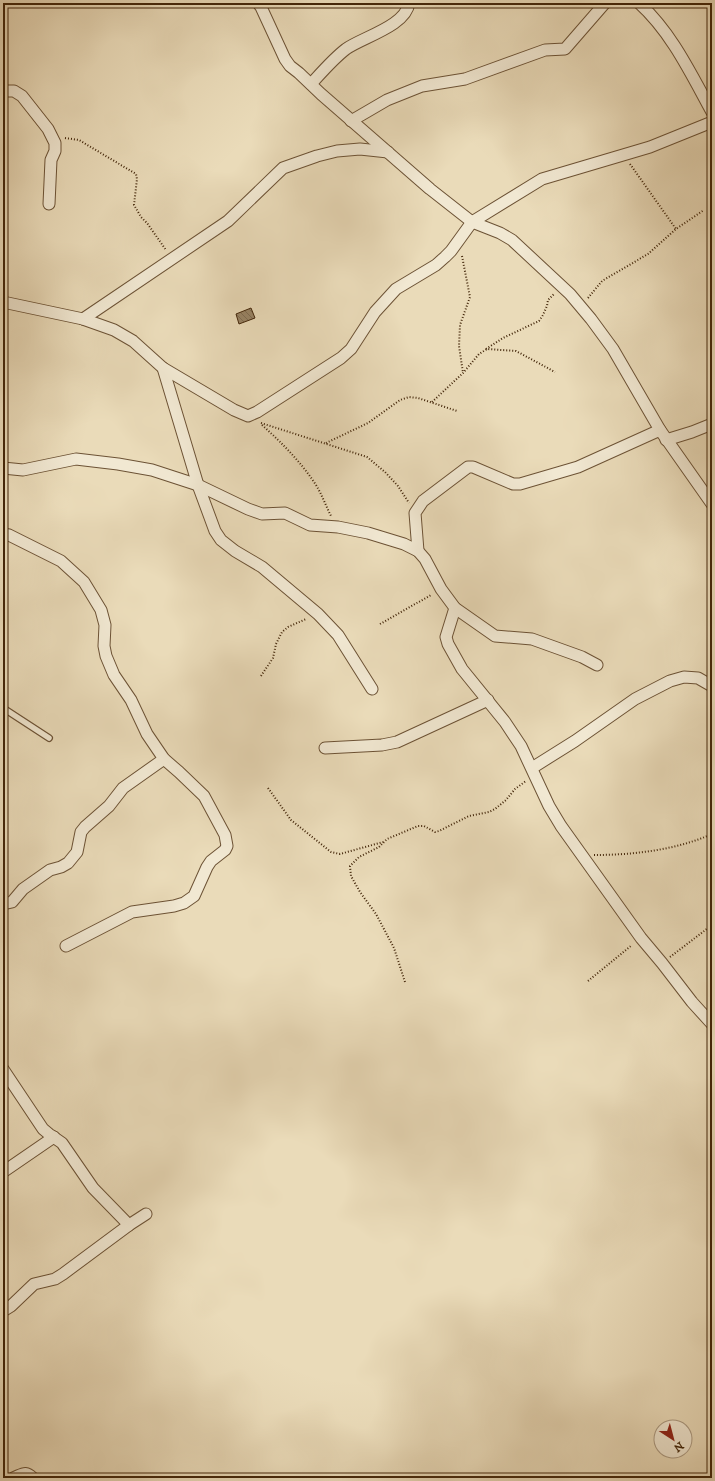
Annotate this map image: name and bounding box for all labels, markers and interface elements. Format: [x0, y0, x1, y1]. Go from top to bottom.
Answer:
north arrow [653, 1419, 693, 1459]
text: N [671, 1438, 686, 1455]

